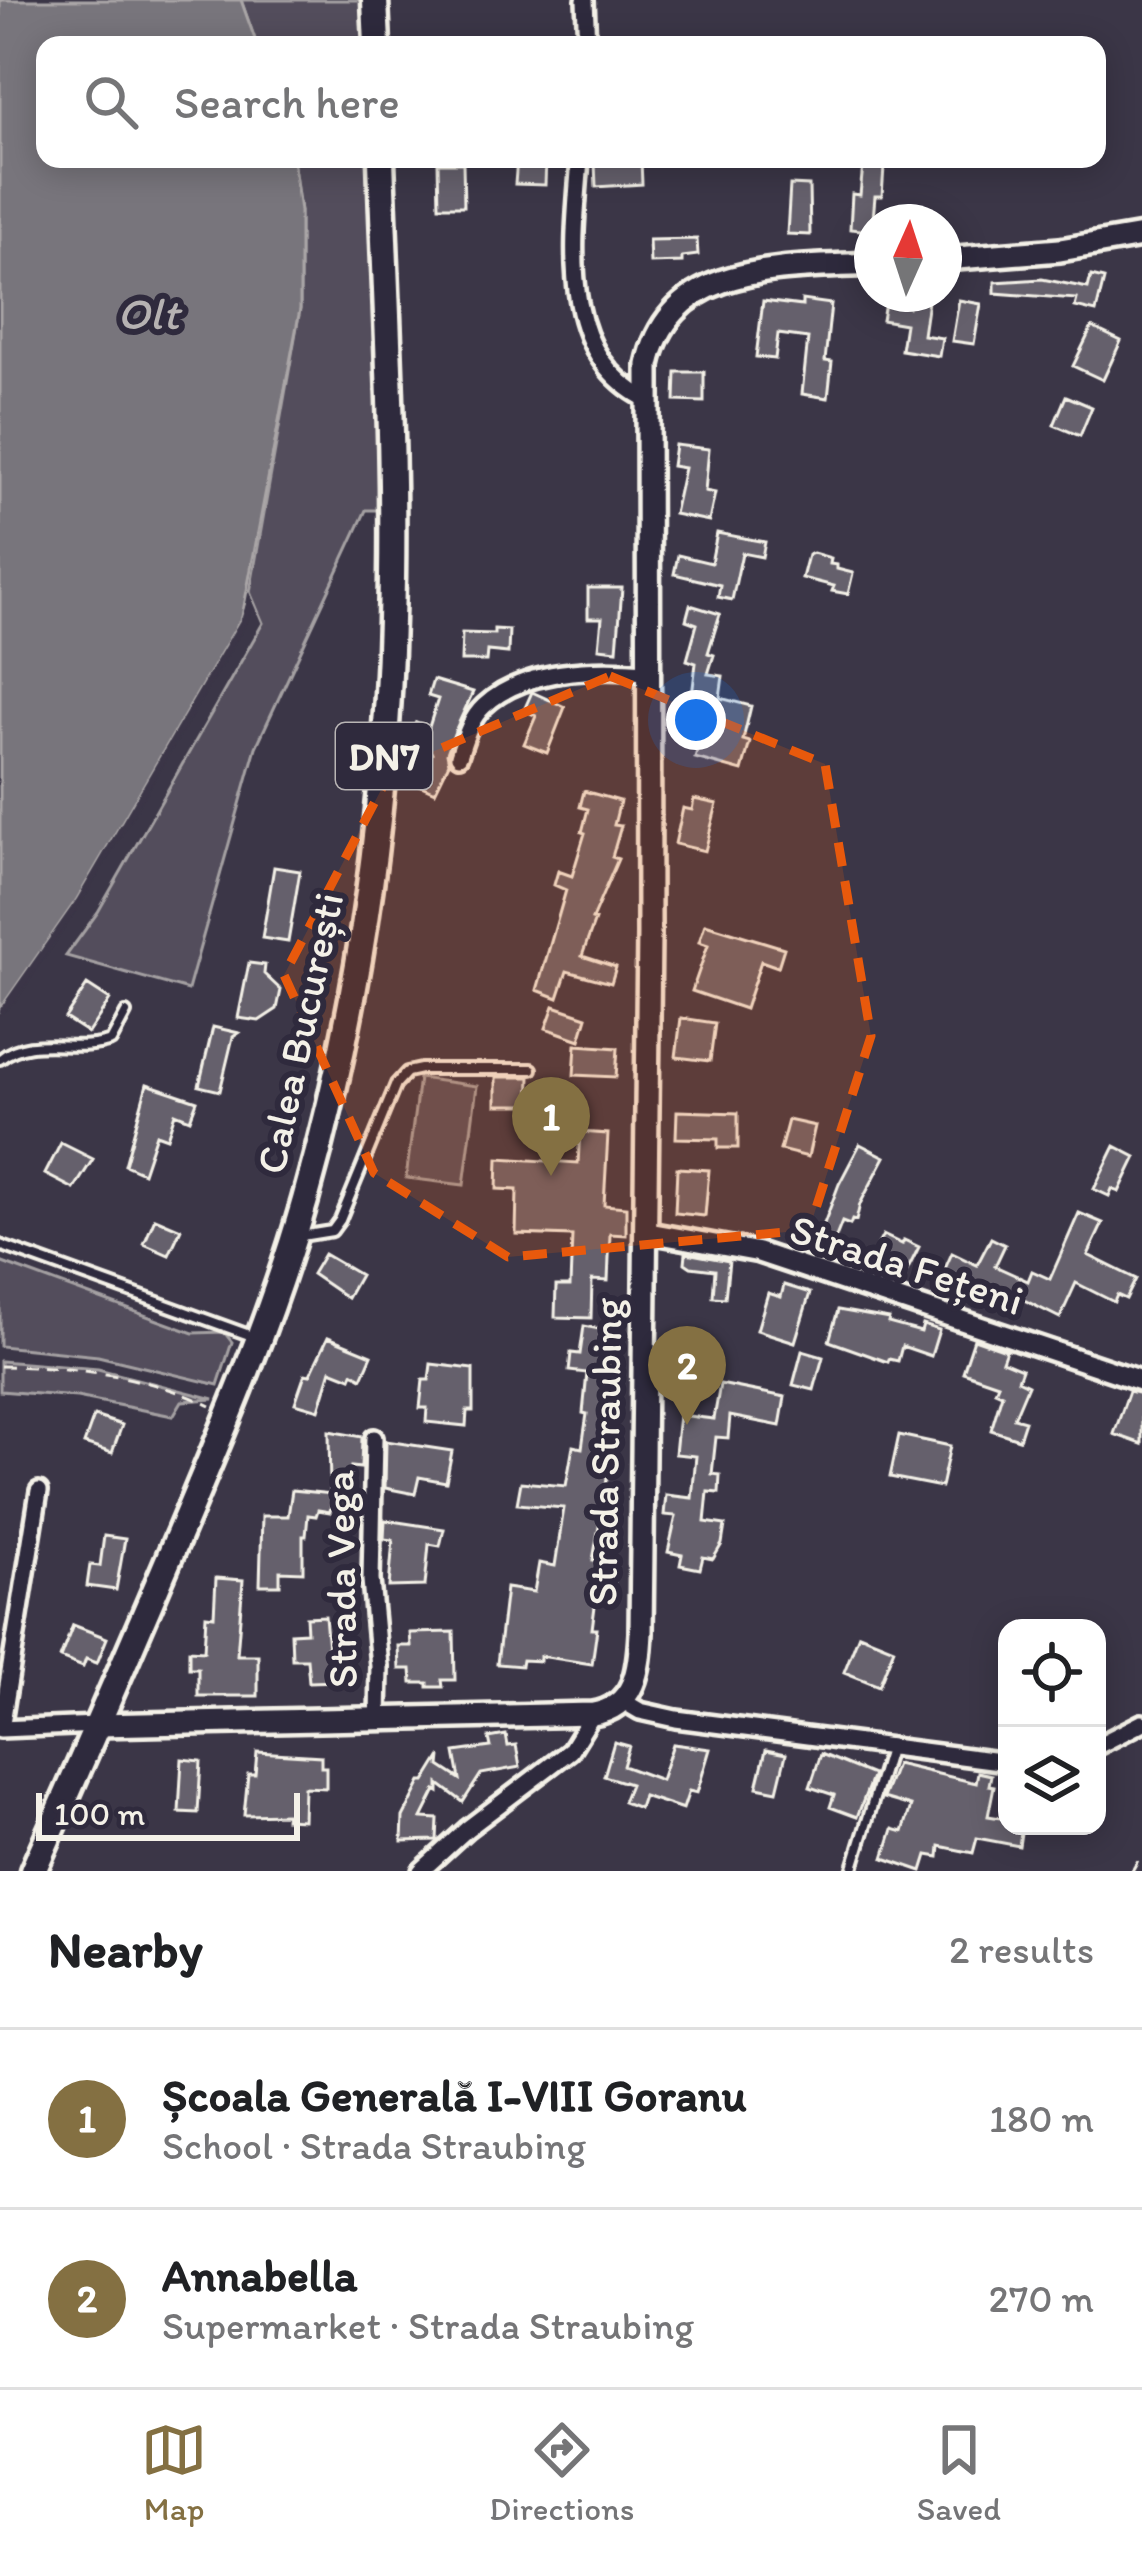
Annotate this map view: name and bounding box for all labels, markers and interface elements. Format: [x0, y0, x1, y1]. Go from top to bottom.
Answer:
search box [36, 36, 1106, 168]
icon: search [78, 69, 144, 135]
text: Search here [174, 75, 400, 129]
north arrow [854, 204, 962, 312]
water label: Olt [117, 286, 183, 340]
your location [666, 690, 726, 750]
road number: DN7 [336, 723, 432, 789]
street label: Calea București [245, 888, 354, 1178]
pin: 1 [512, 1077, 590, 1176]
street label: Strada Fețeni [784, 1203, 1030, 1326]
street label: Strada Straubing [576, 1297, 633, 1606]
pin: 2 [648, 1326, 726, 1425]
street label: Strada Vega [313, 1469, 368, 1689]
map controls [998, 1619, 1106, 1835]
button: locate [998, 1619, 1106, 1727]
button: layers [998, 1727, 1106, 1835]
scale bar [36, 1787, 300, 1840]
text: 100 m [54, 1794, 145, 1833]
text: Nearby [48, 1919, 203, 1980]
text: 2 results [949, 1926, 1094, 1973]
text: Școala Generală I-VIII Goranu [162, 2068, 747, 2122]
text: 1 [78, 2095, 96, 2142]
text: 180 m [989, 2095, 1094, 2142]
text: School · Strada Straubing [162, 2122, 586, 2169]
text: Annabella [162, 2248, 357, 2302]
text: 2 [77, 2275, 97, 2322]
text: 270 m [989, 2275, 1094, 2322]
text: Supermarket · Strada Straubing [162, 2302, 694, 2349]
tab: Map [141, 2417, 207, 2528]
tab: Directions [489, 2417, 634, 2528]
tab: Saved [917, 2417, 1001, 2528]

